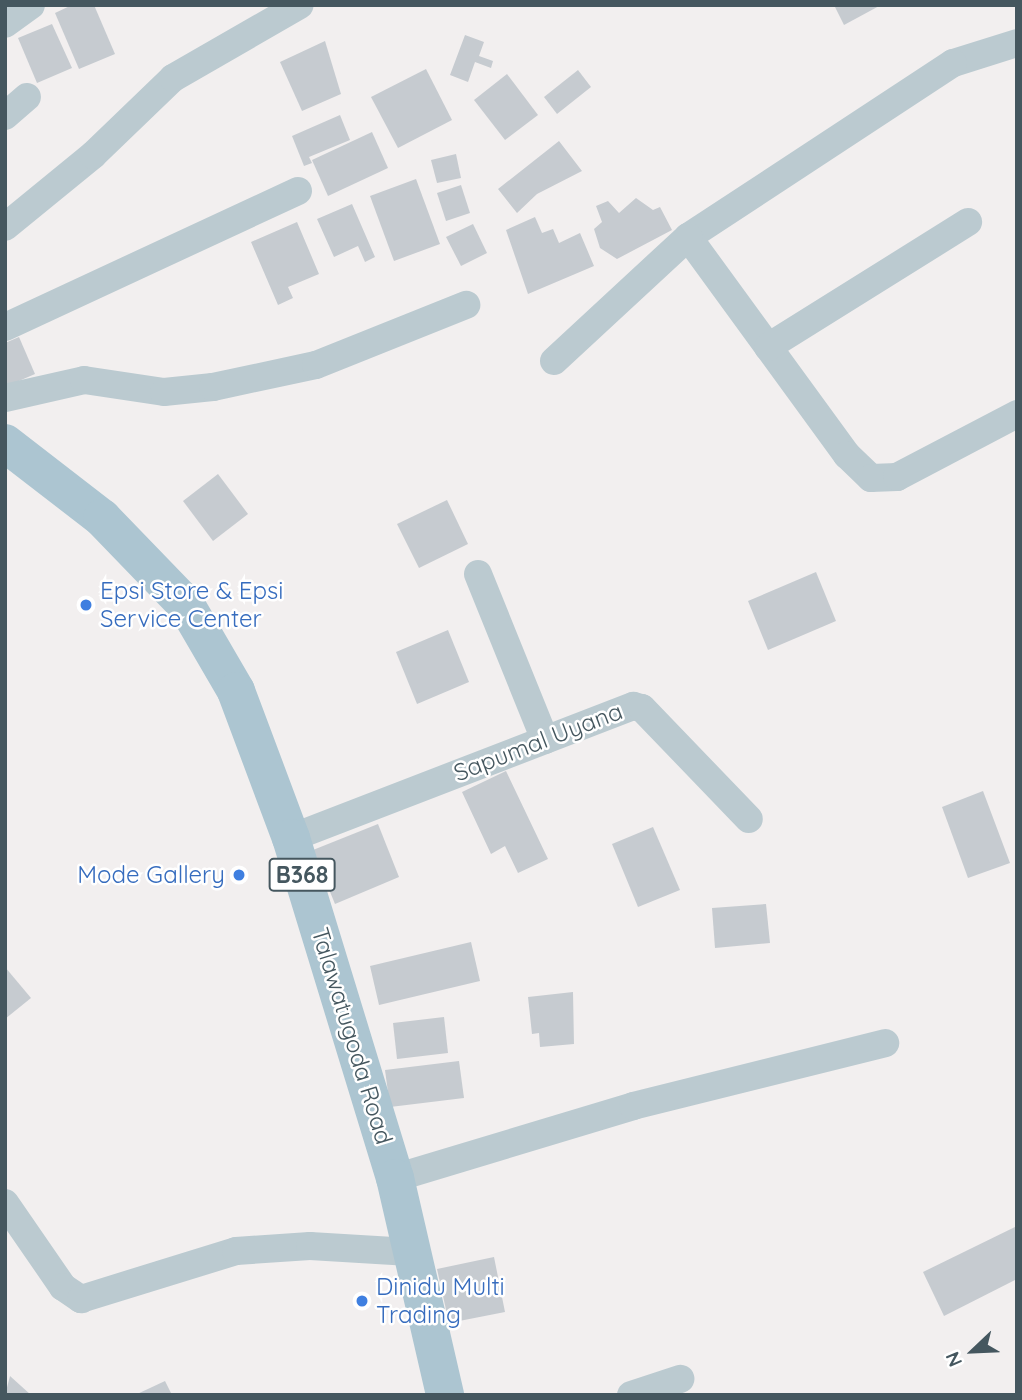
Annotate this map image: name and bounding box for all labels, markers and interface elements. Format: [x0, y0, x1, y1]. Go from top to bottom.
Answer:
place label: Epsi Store & Epsi Service Center [100, 577, 283, 633]
marker: Epsi Store & Epsi Service Center [78, 597, 94, 613]
street label: Sapumal Uyana [450, 697, 626, 787]
road number: B368 [267, 856, 337, 894]
place label: Mode Gallery [77, 861, 225, 889]
marker: Mode Gallery [231, 867, 247, 883]
street label: Talawatugoda Road [305, 924, 399, 1148]
place label: Dinidu Multi Trading [376, 1273, 505, 1329]
marker: Dinidu Multi Trading [354, 1293, 370, 1309]
north arrow [938, 1316, 1008, 1386]
text: N [940, 1348, 967, 1370]

